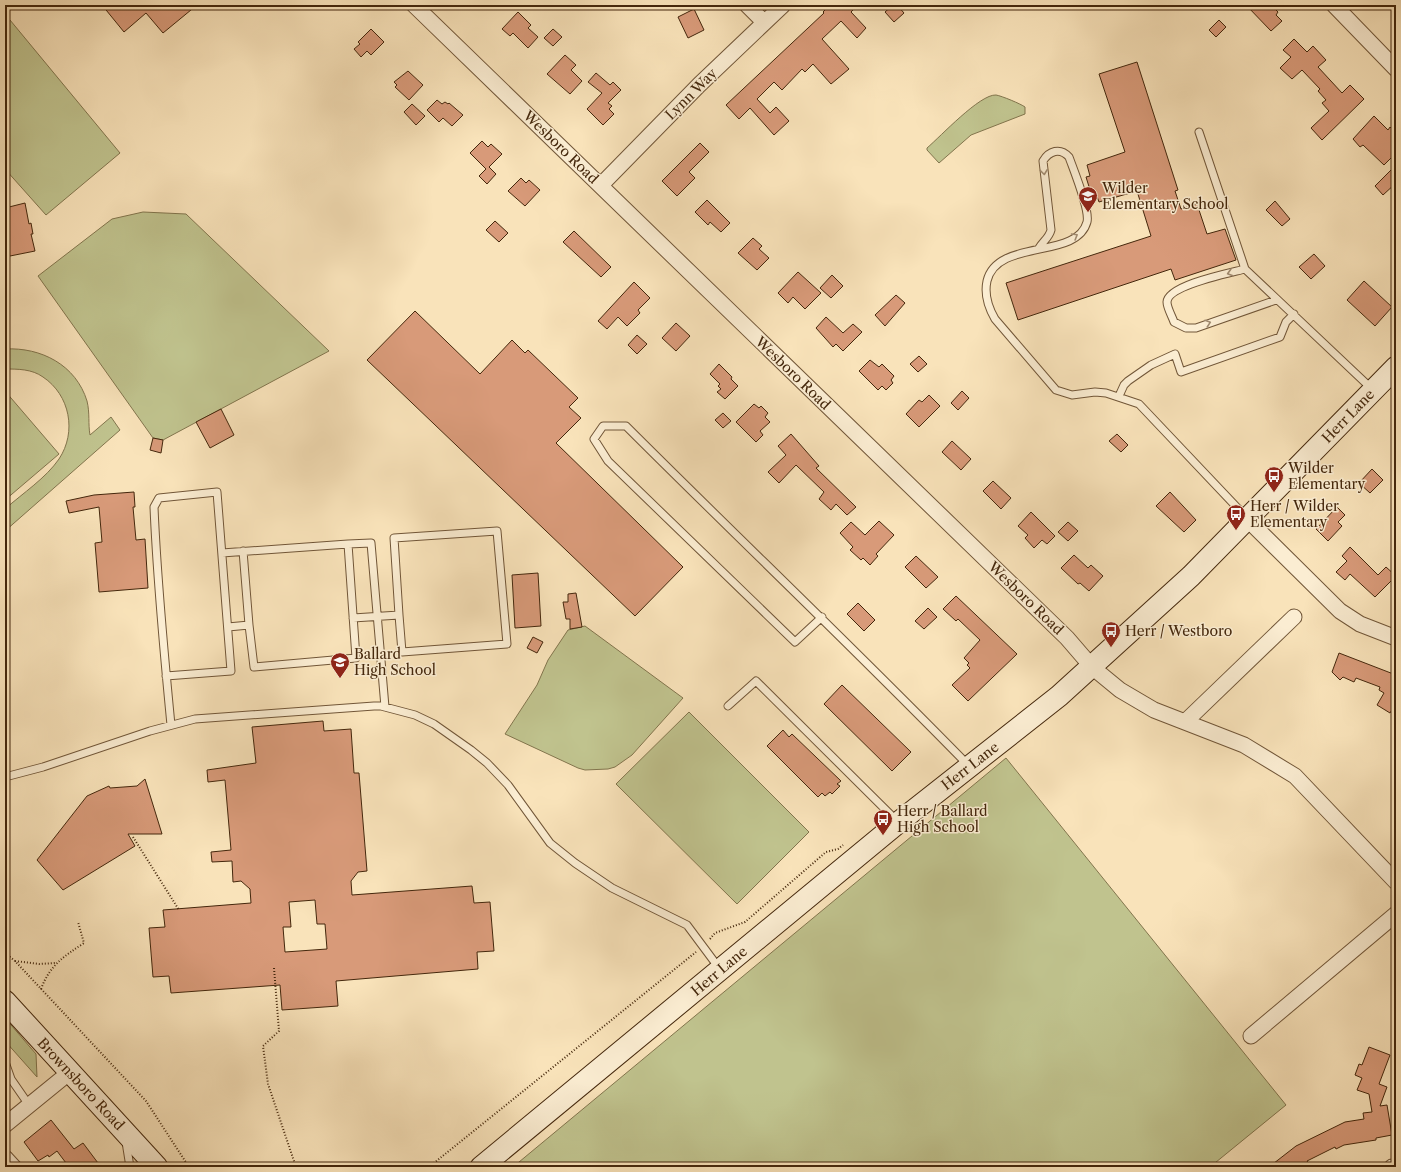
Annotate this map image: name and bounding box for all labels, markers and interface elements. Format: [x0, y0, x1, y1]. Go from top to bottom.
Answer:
street label: Lynn Way [661, 64, 721, 124]
street label: Wesboro Road [519, 106, 603, 188]
one-way arrow [1039, 169, 1048, 175]
place label: Wilder Elementary School [1101, 179, 1228, 213]
school or university icon: Wilder Elementary School [1077, 185, 1099, 213]
one-way arrow [1071, 234, 1078, 241]
one-way arrow [1227, 268, 1234, 277]
one-way arrow [1205, 320, 1212, 328]
street label: Wesboro Road [751, 332, 835, 414]
street label: Herr Lane [1318, 385, 1378, 447]
place label: Wilder Elementary [1287, 459, 1366, 493]
bus stop icon: Wilder Elementary [1263, 465, 1285, 493]
place label: Herr / Wilder Elementary [1250, 497, 1339, 531]
bus stop icon: Herr / Wilder Elementary [1225, 503, 1247, 531]
street label: Wesboro Road [984, 557, 1068, 639]
bus stop icon: Herr / Westboro [1100, 620, 1122, 648]
place label: Herr / Westboro [1125, 622, 1232, 640]
place label: Ballard High School [354, 645, 436, 679]
school or university icon: Ballard High School [329, 651, 351, 679]
street label: Herr Lane [938, 738, 1002, 794]
place label: Herr / Ballard High School [897, 802, 988, 836]
bus stop icon: Herr / Ballard High School [872, 808, 894, 836]
street label: Herr Lane [687, 942, 751, 1000]
street label: Brownsboro Road [34, 1034, 129, 1134]

